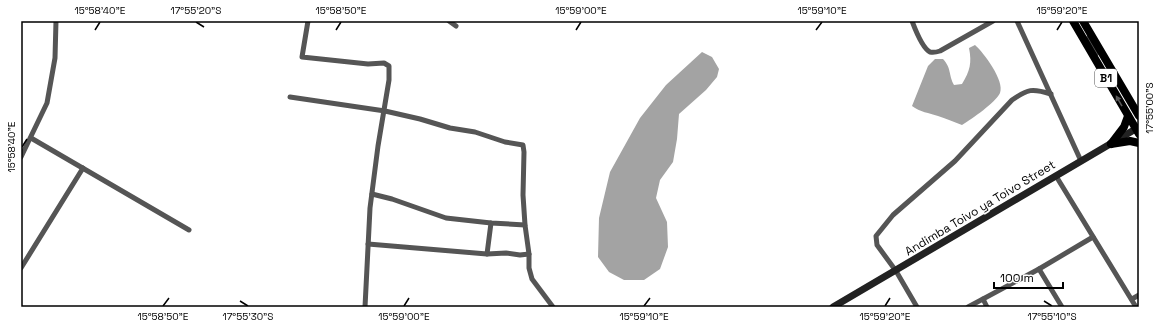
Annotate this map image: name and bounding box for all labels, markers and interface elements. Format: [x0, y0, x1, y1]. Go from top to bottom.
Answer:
text: 15°58'40"E [75, 4, 126, 17]
text: 17°55'20"S [171, 4, 221, 17]
text: 15°58'50"E [316, 4, 367, 17]
text: 15°59'00"E [555, 4, 607, 17]
text: 15°59'10"E [797, 4, 847, 17]
text: 15°59'20"E [1037, 4, 1088, 17]
road number: B1 [1095, 69, 1117, 87]
text: 17°55'00"S [1143, 82, 1156, 134]
one-way arrow [1116, 95, 1123, 107]
text: 15°58'40"E [5, 121, 18, 172]
street label: Andimba Toivo ya Toivo Street [902, 157, 1058, 259]
scale bar [994, 264, 1063, 290]
text: 100 m [1000, 270, 1034, 286]
text: 15°58'50"E [138, 310, 189, 323]
text: 17°55'30"S [223, 310, 273, 323]
text: 15°59'00"E [378, 310, 430, 323]
text: 15°59'10"E [619, 310, 669, 323]
text: 15°59'20"E [860, 310, 911, 323]
text: 17°55'10"S [1027, 310, 1077, 323]

